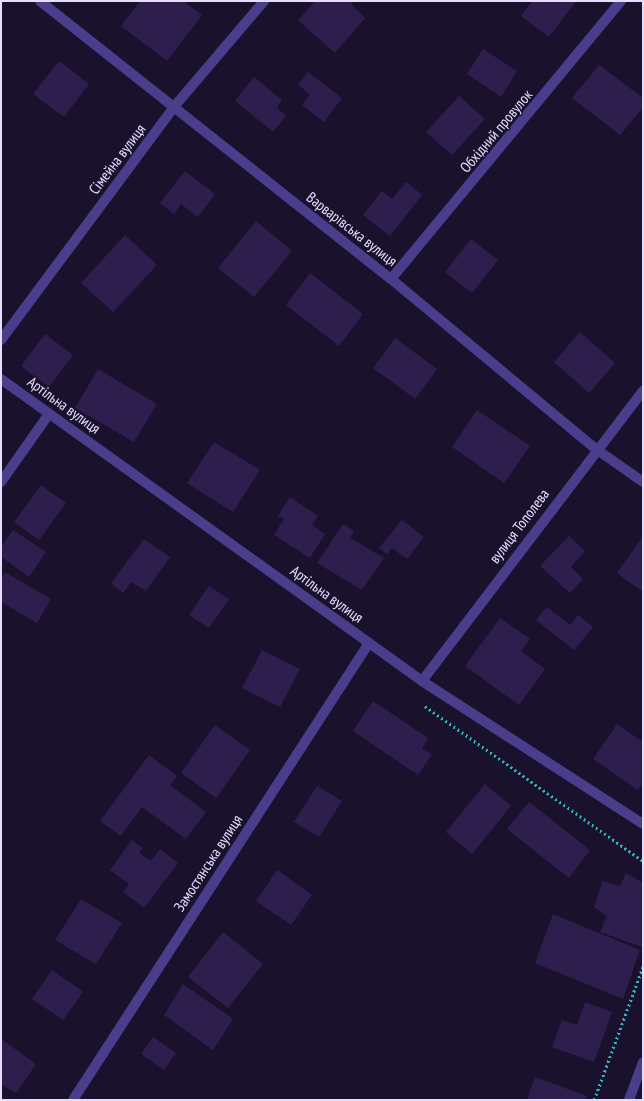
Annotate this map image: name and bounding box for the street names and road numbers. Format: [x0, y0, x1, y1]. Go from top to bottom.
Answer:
street label: Обхідний провулок [456, 86, 536, 176]
street label: Сімейна вулиця [85, 120, 149, 198]
street label: Варварівська вулиця [303, 188, 401, 270]
street label: Артільна вулиця [24, 373, 104, 437]
street label: вулиця Тополева [485, 485, 553, 567]
street label: Артільна вулиця [287, 562, 367, 626]
street label: Замостянська вулиця [170, 811, 246, 915]

